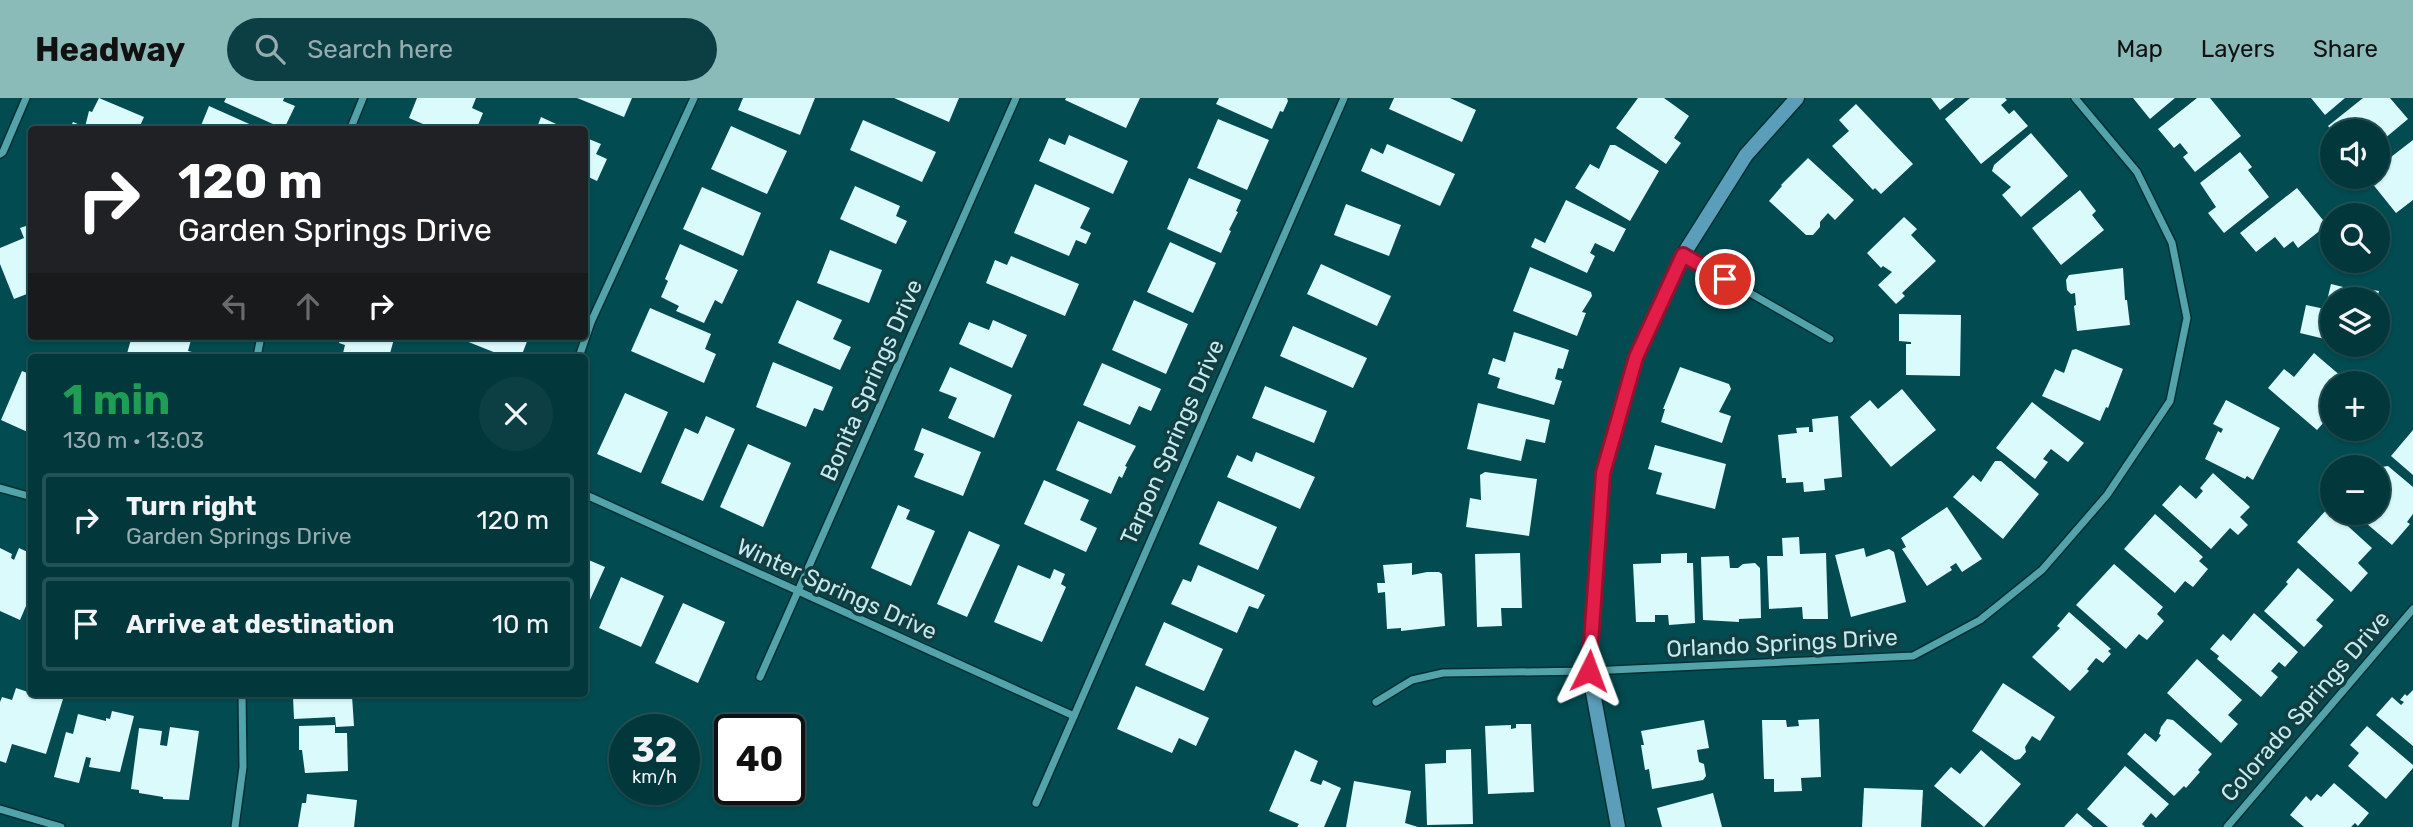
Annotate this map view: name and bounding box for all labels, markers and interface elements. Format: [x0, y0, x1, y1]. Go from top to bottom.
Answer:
search box [227, 18, 717, 81]
text: Headway [35, 30, 185, 69]
icon: search [251, 30, 289, 68]
text: Search here [307, 34, 453, 65]
text: Map [2116, 35, 2163, 63]
text: Layers [2201, 35, 2275, 63]
text: Share [2313, 35, 2378, 63]
map controls [2320, 119, 2390, 525]
button: sound [2320, 119, 2390, 189]
text: 120 m [178, 152, 323, 210]
icon: right [63, 154, 154, 245]
button: search [2320, 203, 2390, 273]
text: Garden Springs Drive [178, 211, 492, 249]
pin [1695, 249, 1755, 309]
icon: arrive [1706, 260, 1744, 298]
street label: Bonita Springs Drive [814, 275, 928, 485]
icon: left [216, 287, 254, 325]
icon: ahead [289, 287, 327, 325]
icon: right [362, 287, 400, 325]
button: layers [2320, 287, 2390, 357]
street label: Tarpon Springs Drive [1114, 335, 1230, 549]
button: + [2320, 371, 2390, 441]
text: 1 min [63, 375, 170, 425]
button: close [479, 377, 553, 451]
text: 130 m · 13:03 [63, 426, 204, 454]
button: − [2320, 455, 2390, 525]
text: Turn right [126, 491, 256, 522]
icon: right [67, 501, 105, 539]
text: 120 m [477, 505, 549, 536]
text: Garden Springs Drive [126, 522, 352, 550]
street label: Winter Springs Drive [733, 532, 941, 646]
icon: arrive [67, 605, 105, 643]
street label: Colorado Springs Drive [2214, 605, 2396, 807]
text: Arrive at destination [126, 609, 394, 640]
text: 10 m [492, 609, 549, 640]
street label: Orlando Springs Drive [1666, 623, 1898, 663]
position arrow [1552, 634, 1626, 708]
speed limit sign: 40 [714, 714, 805, 805]
text: 32 [632, 729, 677, 771]
text: km/h [632, 766, 677, 788]

